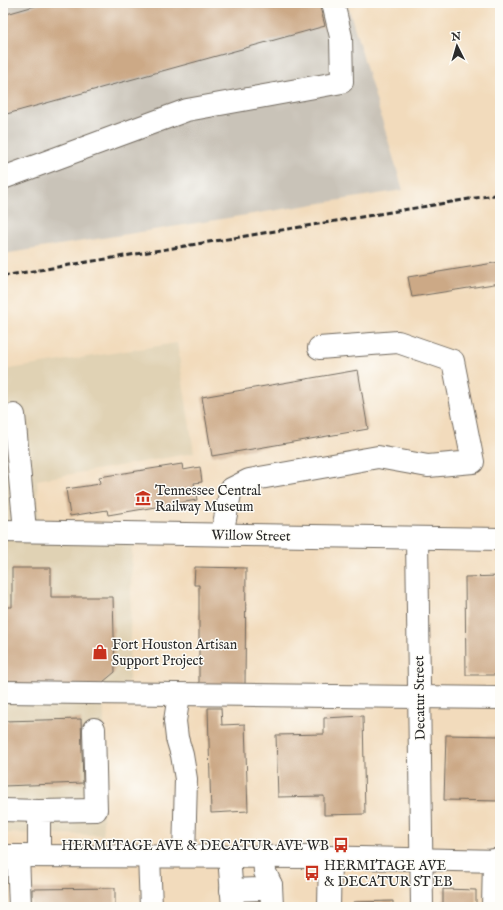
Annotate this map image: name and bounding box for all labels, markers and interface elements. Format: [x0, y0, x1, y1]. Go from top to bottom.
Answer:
north arrow [437, 26, 477, 66]
text: N [450, 30, 462, 45]
place label: Tennessee Central Railway Museum [155, 482, 261, 516]
museum icon: Tennessee Central Railway Museum [134, 489, 152, 507]
street label: Willow Street [211, 526, 291, 546]
place label: Fort Houston Artisan Support Project [112, 636, 238, 670]
shop icon: Fort Houston Artisan Support Project [91, 643, 109, 661]
street label: Decatur Street [410, 655, 430, 741]
bus stop icon: HERMITAGE AVE & DECATUR AVE WB [332, 836, 350, 854]
place label: HERMITAGE AVE & DECATUR AVE WB [61, 837, 329, 855]
place label: HERMITAGE AVE & DECATUR ST EB [324, 857, 453, 891]
bus stop icon: HERMITAGE AVE & DECATUR ST EB [303, 864, 321, 882]

